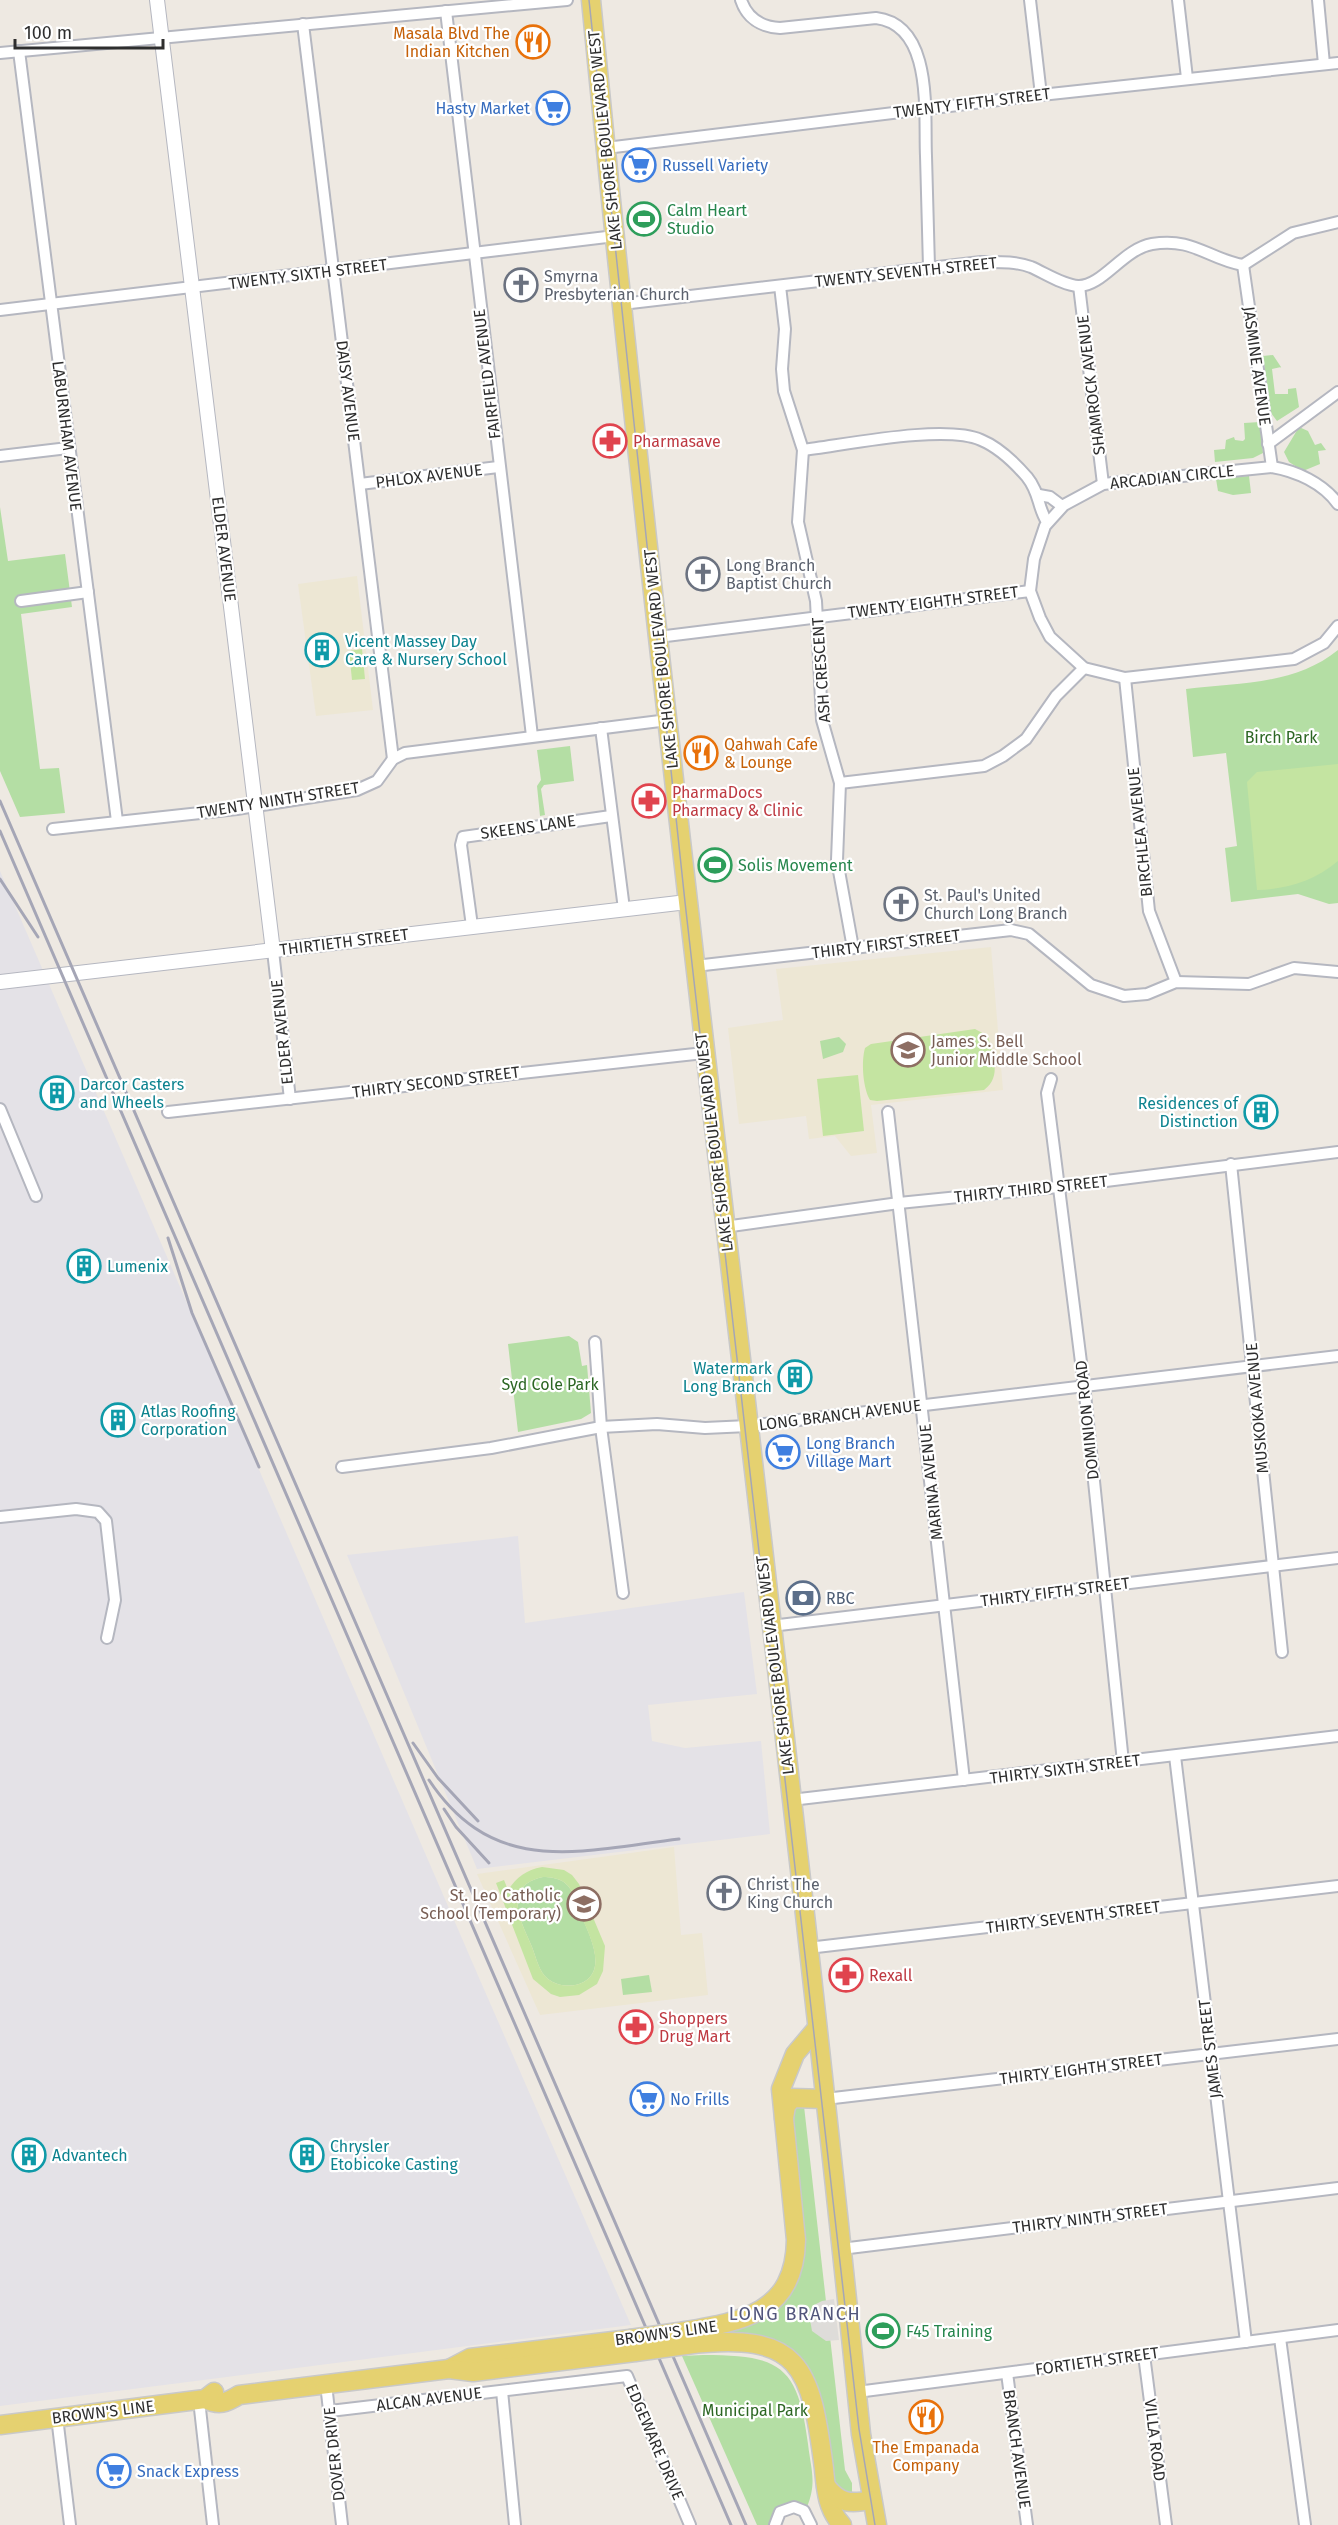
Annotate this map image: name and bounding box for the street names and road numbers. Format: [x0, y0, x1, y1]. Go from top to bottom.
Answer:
street label: LAKE SHORE BOULEVARD WEST [584, 29, 626, 251]
street label: TWENTY FIFTH STREET [893, 84, 1052, 122]
street label: TWENTY SEVENTH STREET [814, 253, 999, 291]
street label: TWENTY SIXTH STREET [228, 255, 389, 293]
street label: JASMINE AVENUE [1239, 305, 1275, 427]
street label: FAIRFIELD AVENUE [470, 308, 504, 440]
street label: SHAMROCK AVENUE [1073, 314, 1109, 456]
street label: DAISY AVENUE [332, 339, 364, 443]
street label: LABURNHAM AVENUE [48, 360, 86, 512]
street label: PHLOX AVENUE [374, 460, 484, 492]
street label: ARCADIAN CIRCLE [1109, 461, 1235, 493]
street label: ELDER AVENUE [208, 495, 240, 603]
street label: LAKE SHORE BOULEVARD WEST [640, 548, 682, 770]
street label: TWENTY EIGHTH STREET [847, 582, 1020, 622]
street label: ASH CRESCENT [808, 616, 834, 723]
street label: BIRCHLEA AVENUE [1124, 766, 1156, 898]
street label: TWENTY NINTH STREET [196, 778, 361, 822]
street label: SKEENS LANE [479, 811, 577, 843]
street label: THIRTIETH STREET [278, 925, 410, 959]
street label: THIRTY FIRST STREET [811, 925, 962, 963]
street label: ELDER AVENUE [267, 978, 297, 1086]
street label: LAKE SHORE BOULEVARD WEST [691, 1031, 737, 1253]
street label: THIRTY SECOND STREET [351, 1062, 522, 1102]
street label: THIRTY THIRD STREET [953, 1171, 1109, 1207]
street label: MUSKOKA AVENUE [1242, 1342, 1272, 1474]
street label: DOMINION ROAD [1071, 1359, 1103, 1481]
street label: LONG BRANCH AVENUE [758, 1396, 922, 1434]
street label: MARINA AVENUE [915, 1423, 947, 1541]
street label: LAKE SHORE BOULEVARD WEST [752, 1554, 798, 1776]
street label: THIRTY FIFTH STREET [979, 1573, 1131, 1611]
street label: THIRTY SIXTH STREET [989, 1750, 1142, 1788]
street label: THIRTY SEVENTH STREET [985, 1897, 1162, 1937]
street label: JAMES STREET [1194, 1998, 1225, 2100]
street label: THIRTY EIGHTH STREET [998, 2049, 1164, 2088]
street label: THIRTY NINTH STREET [1011, 2199, 1169, 2237]
street label: BROWN'S LINE [614, 2316, 718, 2350]
street label: FORTIETH STREET [1034, 2343, 1161, 2379]
street label: EDGEWARE DRIVE [622, 2381, 688, 2503]
street label: ALCAN AVENUE [375, 2383, 483, 2415]
street label: BRANCH AVENUE [999, 2388, 1035, 2510]
street label: BROWN'S LINE [51, 2396, 155, 2428]
street label: VILLA ROAD [1141, 2398, 1169, 2482]
street label: DOVER DRIVE [320, 2406, 348, 2502]

